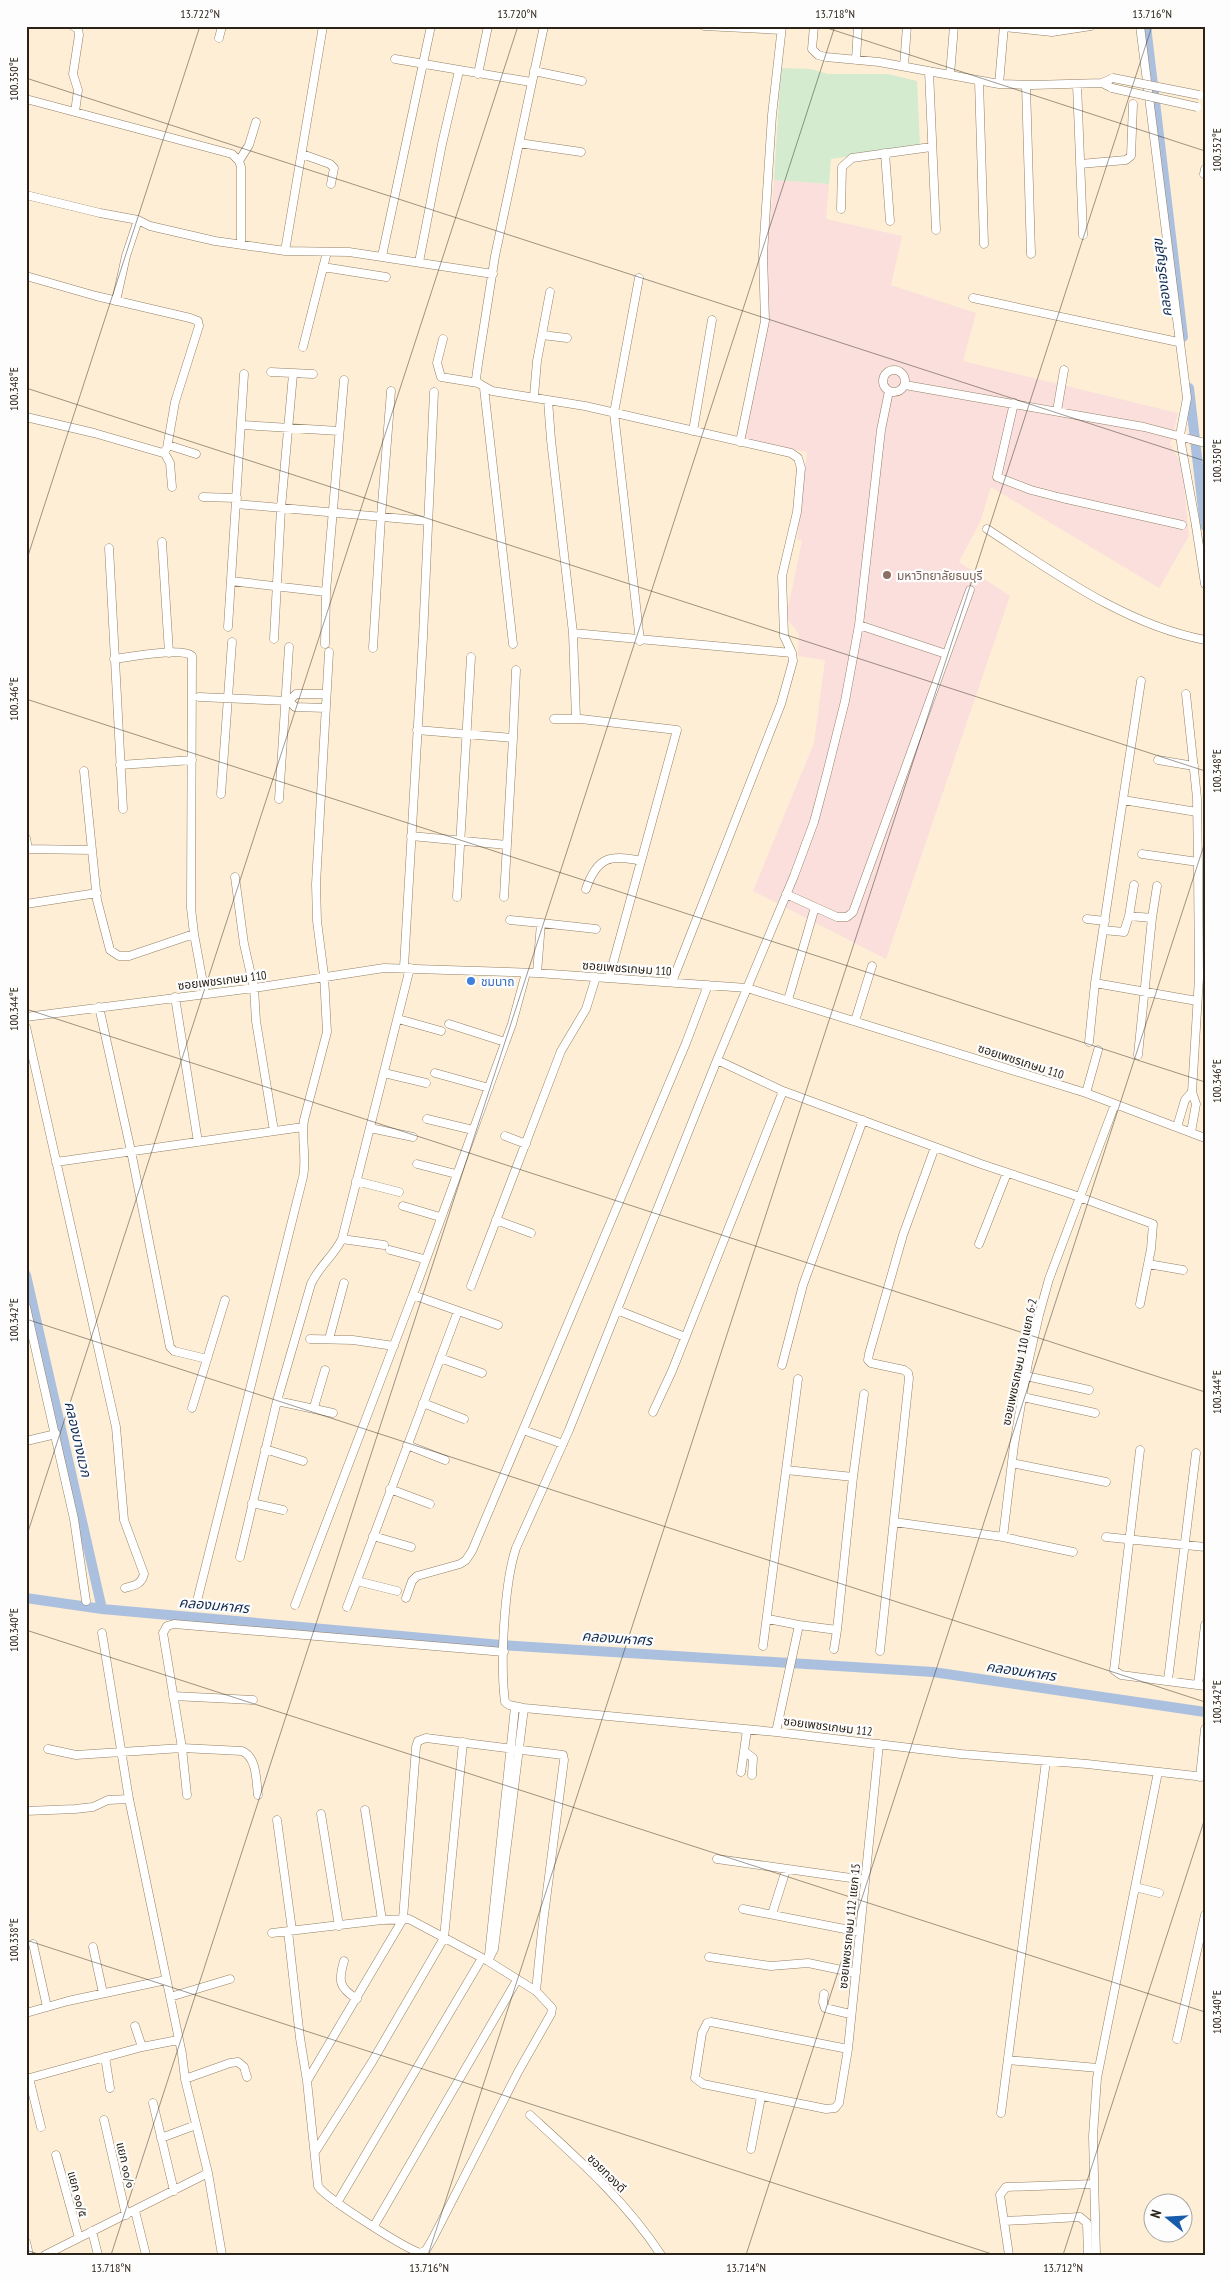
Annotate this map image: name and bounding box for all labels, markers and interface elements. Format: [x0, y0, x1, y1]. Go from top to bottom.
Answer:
text: 13.722°N [180, 6, 220, 21]
text: 13.720°N [497, 6, 537, 21]
text: 13.718°N [815, 6, 855, 21]
text: 13.716°N [1132, 6, 1172, 21]
text: 100.350°E [6, 57, 21, 101]
text: 100.352°E [1209, 128, 1224, 172]
water label: คลองเจริญสุข [1148, 237, 1176, 318]
text: 100.348°E [6, 367, 21, 411]
text: 100.350°E [1209, 439, 1224, 483]
place label: มหาวิทยาลัยธนบุรี [897, 568, 983, 583]
marker: มหาวิทยาลัยธนบุรี [881, 569, 893, 581]
text: 100.346°E [6, 677, 21, 721]
text: 100.348°E [1209, 749, 1224, 793]
street label: ซอยเพชรเกษม 110 [582, 957, 672, 979]
street label: ซอยเพชรเกษม 110 [177, 967, 267, 993]
place label: ชมนาถ [481, 974, 514, 989]
marker: ชมนาถ [465, 975, 477, 987]
text: 100.344°E [6, 987, 21, 1031]
street label: ซอยเพชรเกษม 110 [976, 1040, 1066, 1082]
text: 100.346°E [1209, 1059, 1224, 1103]
street label: ซอยเพชรเกษม 110 แยก 6-2 [998, 1297, 1040, 1427]
text: 100.342°E [6, 1298, 21, 1342]
text: 100.344°E [1209, 1370, 1224, 1414]
water label: คลองบางแวก [61, 1400, 96, 1479]
water label: คลองมหาศร [178, 1593, 251, 1617]
text: 100.340°E [6, 1608, 21, 1652]
water label: คลองมหาศร [581, 1627, 654, 1650]
water label: คลองมหาศร [985, 1657, 1058, 1685]
text: 100.342°E [1209, 1680, 1224, 1724]
street label: ซอยเพชรเกษม 112 [783, 1713, 873, 1739]
street label: ซอยเพชรเกษม 112 แยก 15 [835, 1863, 863, 1989]
text: 100.338°E [6, 1918, 21, 1962]
text: 100.340°E [1209, 1990, 1224, 2034]
street label: แยก ๑๐/๑ [113, 2141, 139, 2189]
street label: ซอยทองดี [584, 2150, 630, 2196]
street label: แยก ๑๐/๕ [65, 2169, 91, 2219]
north arrow [1144, 2194, 1194, 2244]
text: N [1146, 2208, 1165, 2220]
text: 13.718°N [91, 2260, 131, 2275]
text: 13.716°N [409, 2260, 449, 2275]
text: 13.714°N [726, 2260, 766, 2275]
text: 13.712°N [1043, 2260, 1083, 2275]

